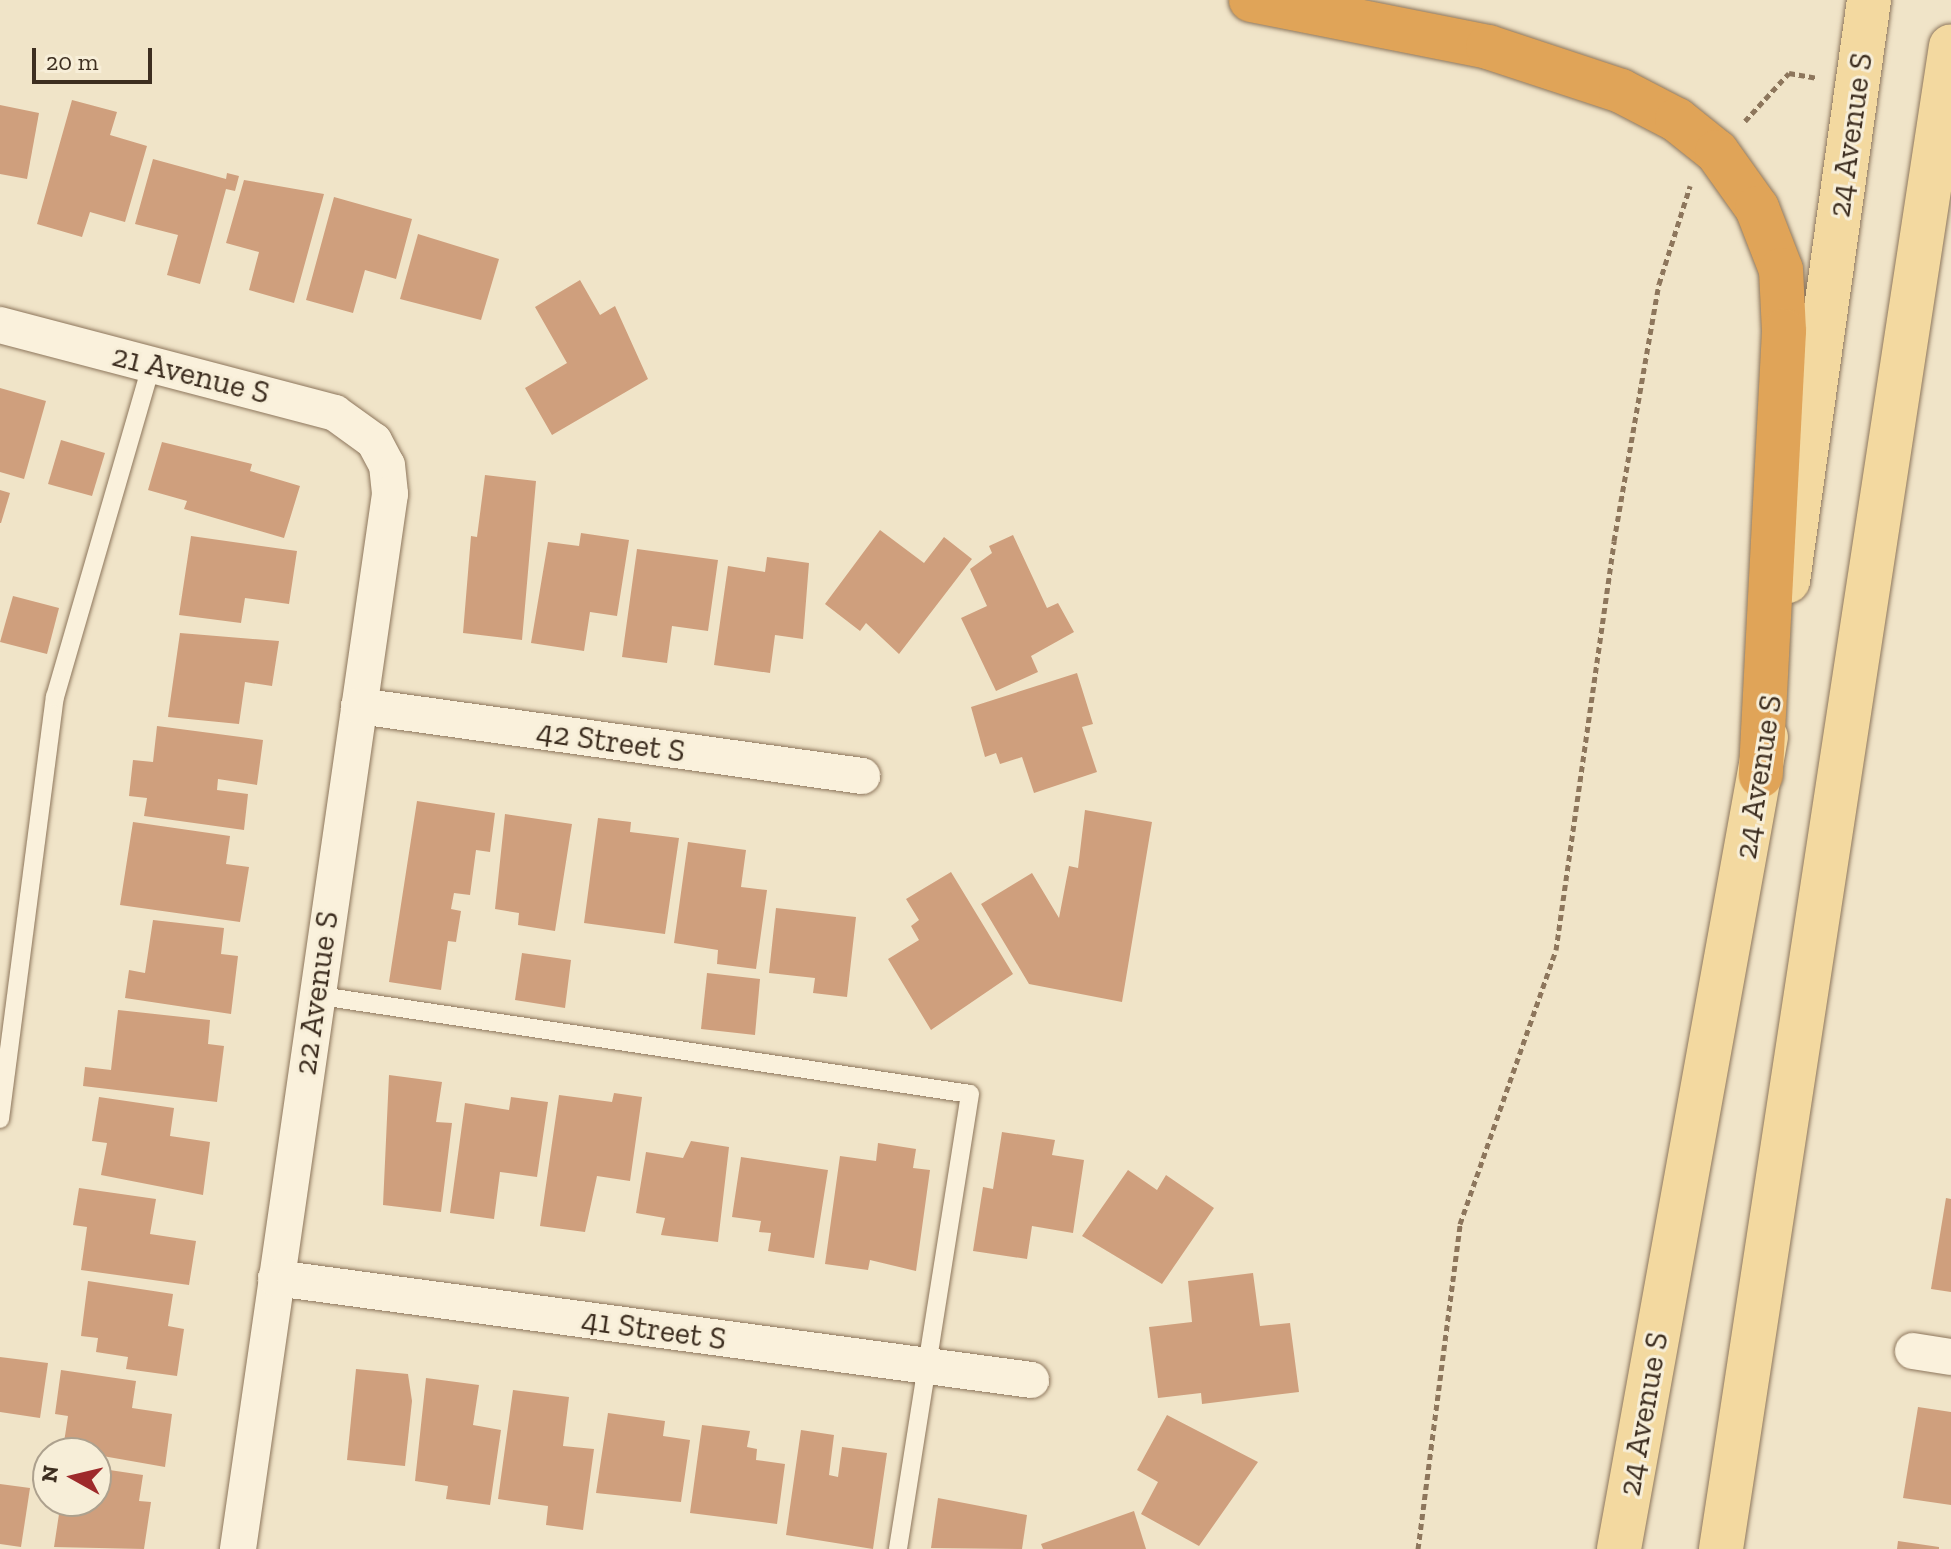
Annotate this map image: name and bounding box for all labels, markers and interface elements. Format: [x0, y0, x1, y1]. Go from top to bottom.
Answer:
scale bar [36, 32, 156, 82]
text: 20 m [46, 47, 98, 76]
street label: 24 Avenue S [1819, 50, 1881, 220]
street label: 21 Avenue S [108, 336, 274, 412]
street label: 24 Avenue S [1726, 692, 1790, 862]
street label: 42 Street S [534, 712, 688, 770]
street label: 22 Avenue S [285, 908, 347, 1078]
street label: 41 Street S [579, 1300, 729, 1358]
street label: 24 Avenue S [1610, 1329, 1676, 1499]
north arrow [32, 1437, 112, 1517]
text: N [35, 1464, 64, 1484]

